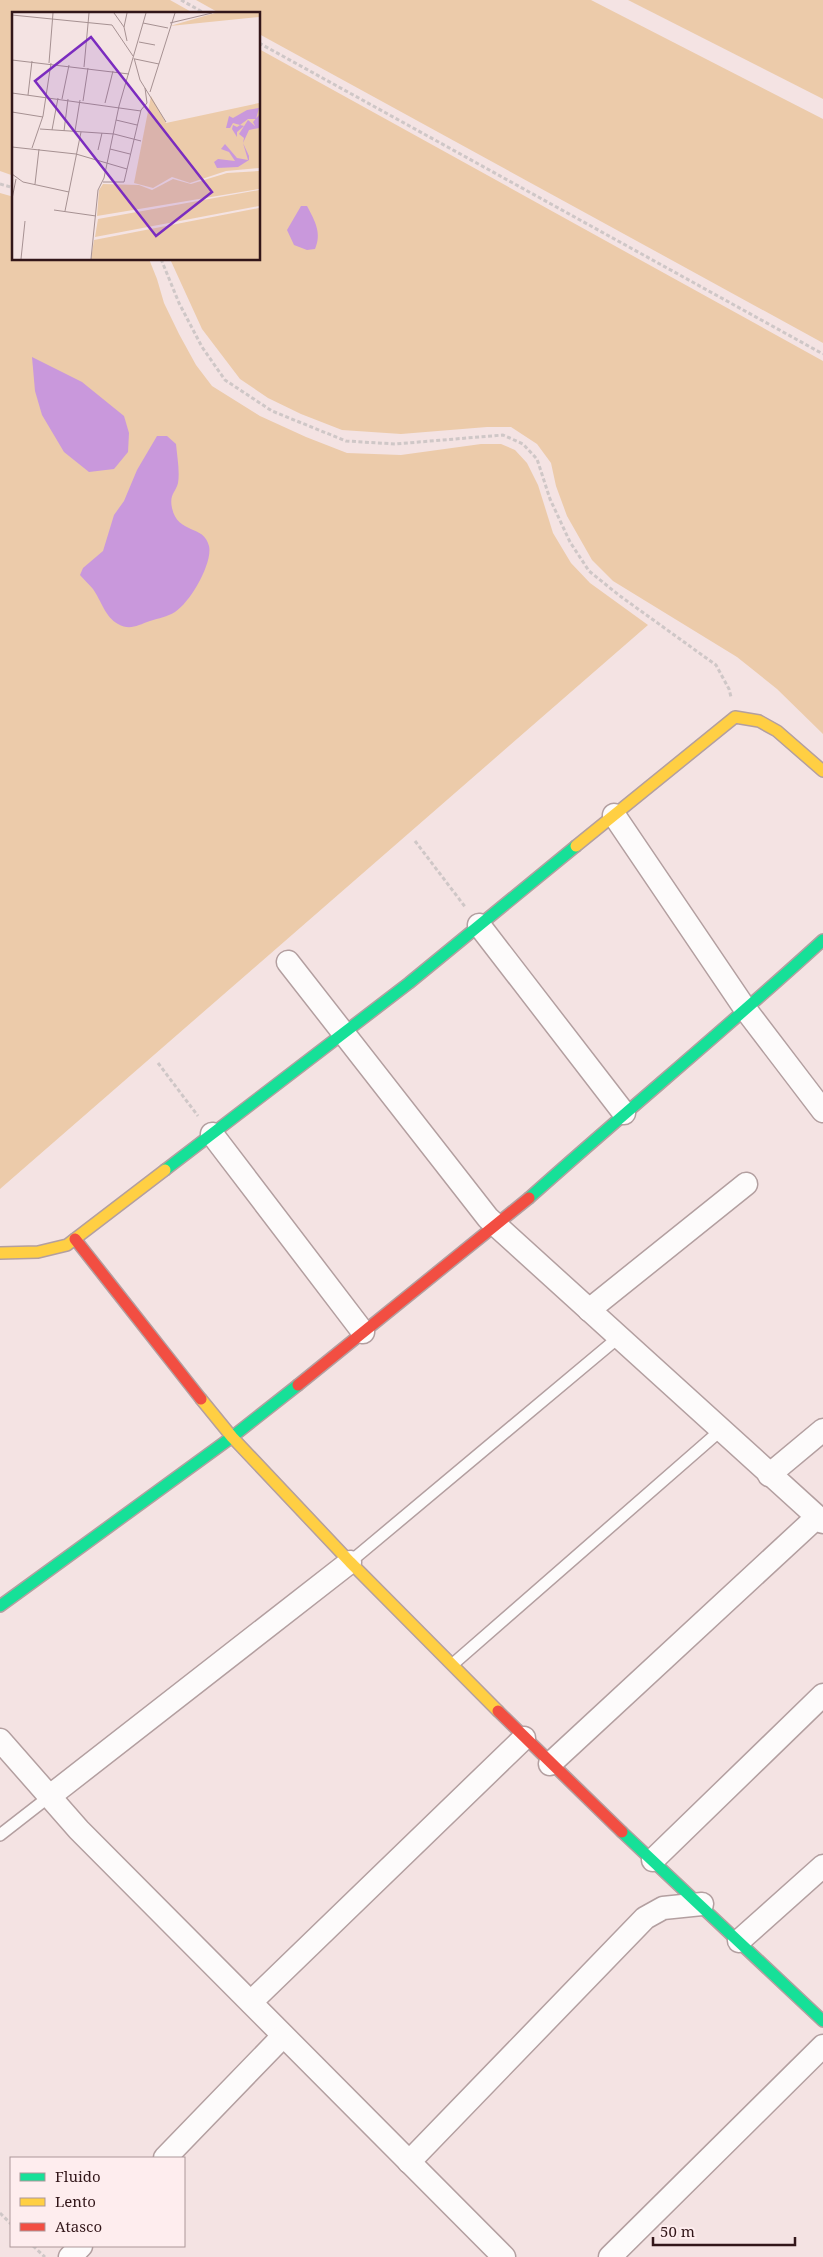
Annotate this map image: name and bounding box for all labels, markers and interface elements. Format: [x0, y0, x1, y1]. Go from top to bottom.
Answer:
inset map [12, 12, 260, 260]
legend [10, 2157, 185, 2247]
text: Fluido [55, 2166, 101, 2186]
text: Lento [55, 2191, 96, 2211]
scale bar [653, 2214, 796, 2246]
text: Atasco [55, 2216, 102, 2236]
text: 50 m [660, 2221, 695, 2241]

